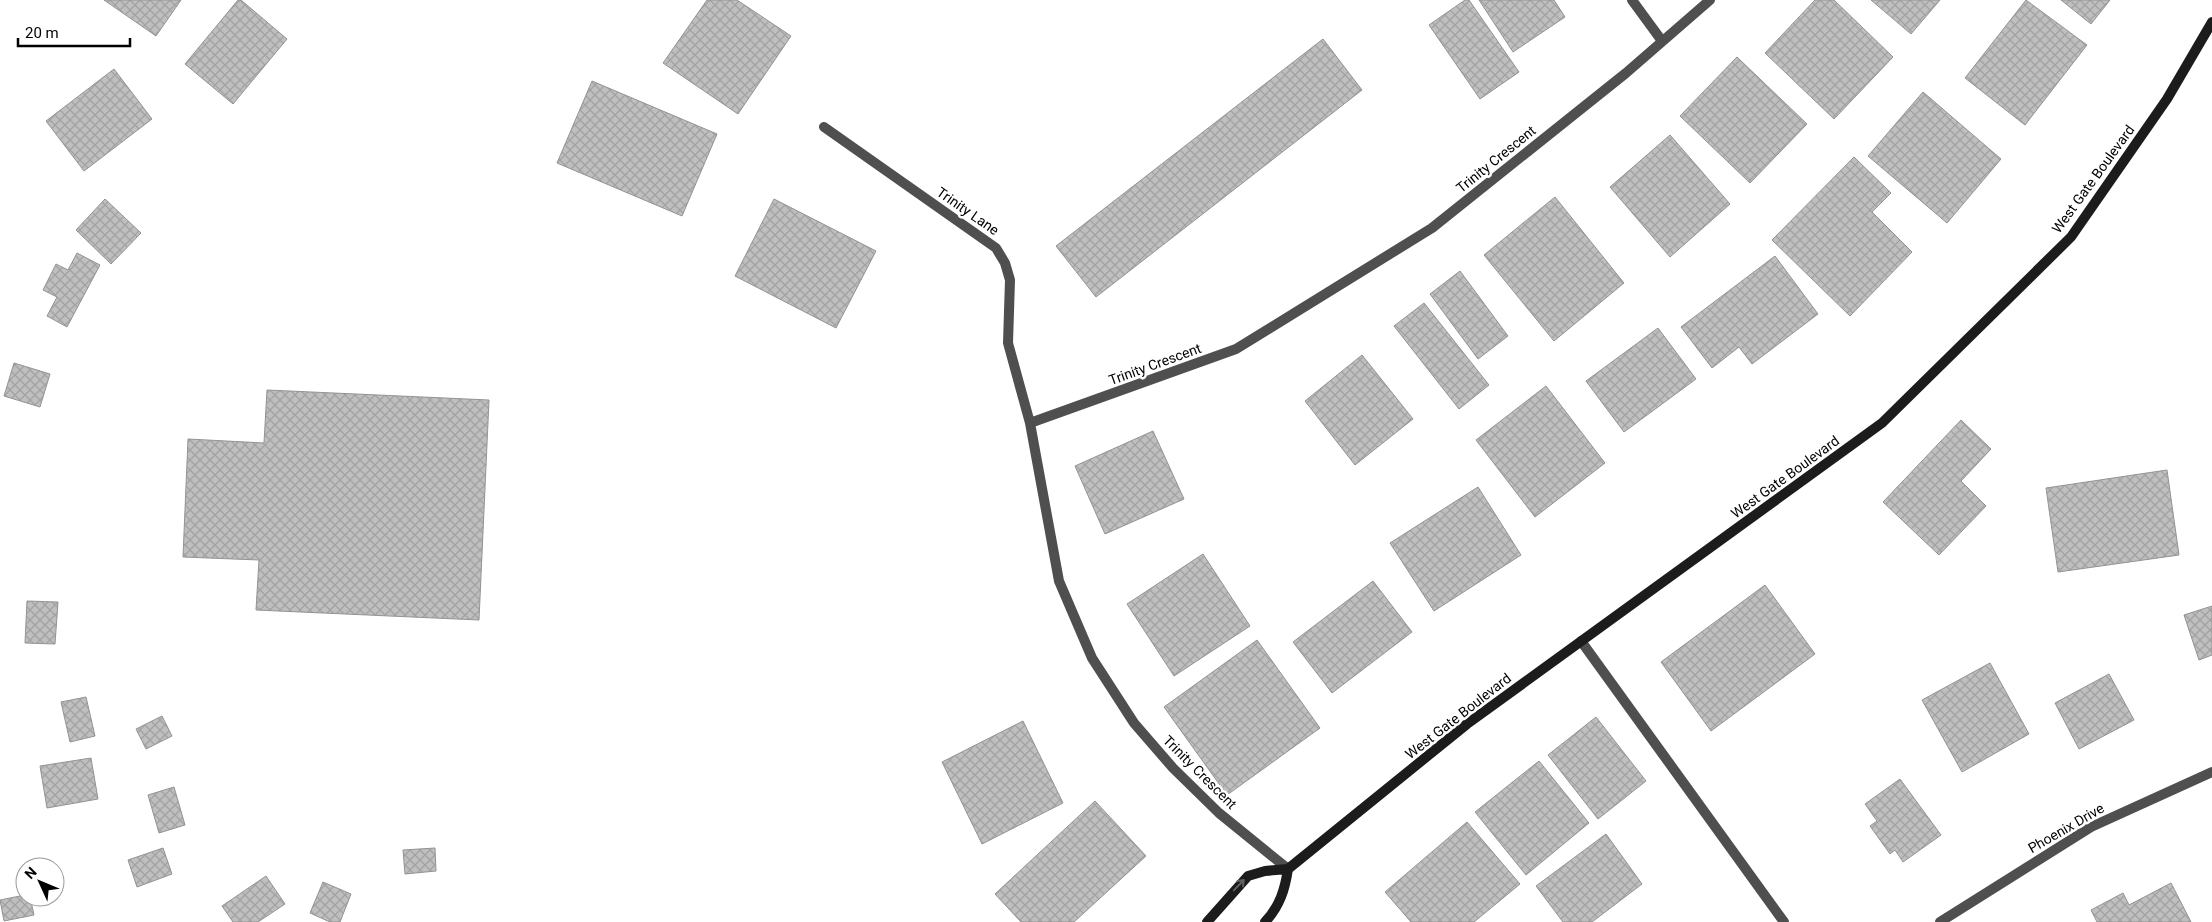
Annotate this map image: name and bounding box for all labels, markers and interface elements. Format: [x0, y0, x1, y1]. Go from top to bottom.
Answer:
scale bar [18, 15, 130, 47]
text: 20 m [25, 24, 59, 42]
street label: Trinity Crescent [1453, 122, 1539, 196]
street label: West Gate Boulevard [2048, 122, 2138, 236]
street label: Trinity Lane [934, 184, 1002, 238]
street label: Trinity Crescent [1107, 340, 1204, 388]
street label: West Gate Boulevard [1728, 432, 1842, 522]
street label: West Gate Boulevard [1402, 670, 1514, 762]
street label: Trinity Crescent [1160, 732, 1240, 812]
street label: Phoenix Drive [2025, 800, 2107, 856]
north arrow [15, 857, 65, 907]
text: N [21, 864, 40, 882]
one-way arrow [1233, 879, 1245, 891]

